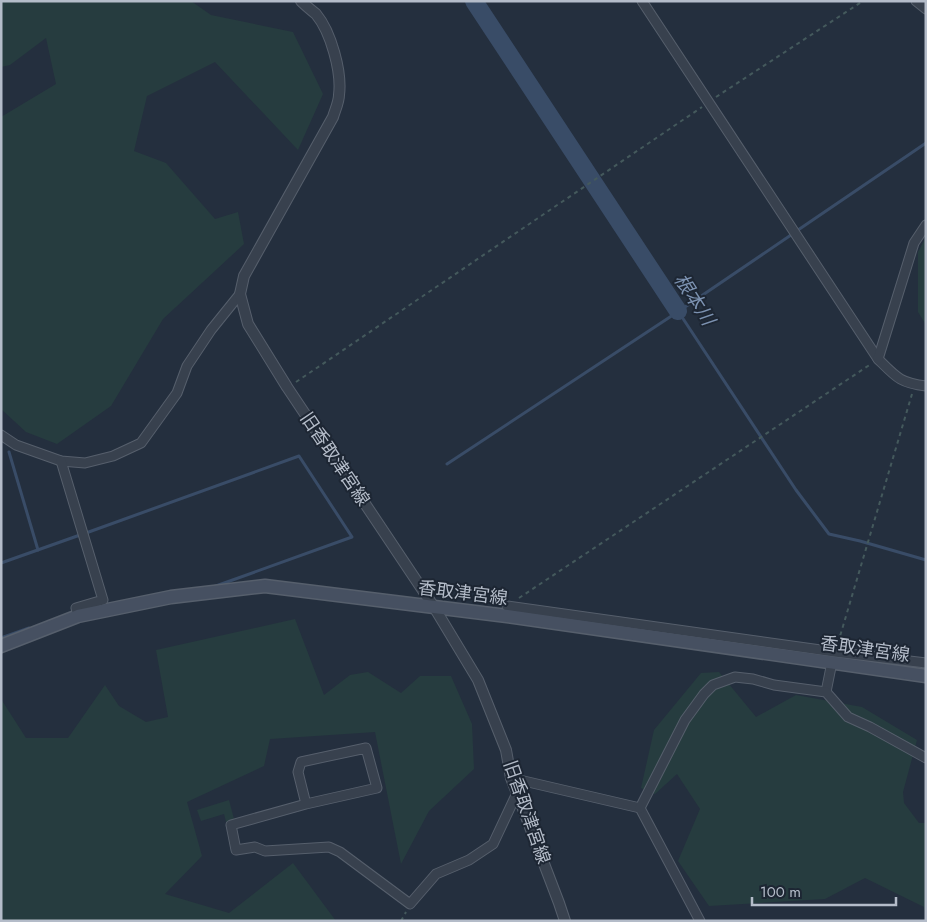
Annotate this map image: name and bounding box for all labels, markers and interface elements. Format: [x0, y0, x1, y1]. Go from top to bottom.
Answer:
water label: 根本川 [668, 268, 723, 332]
street label: 旧香取津宮線 [294, 407, 376, 511]
street label: 香取津宮線 [417, 575, 509, 611]
street label: 香取津宮線 [819, 630, 911, 668]
street label: 旧香取津宮線 [497, 757, 557, 867]
scale bar [752, 874, 896, 906]
text: 100 m [760, 881, 801, 903]

